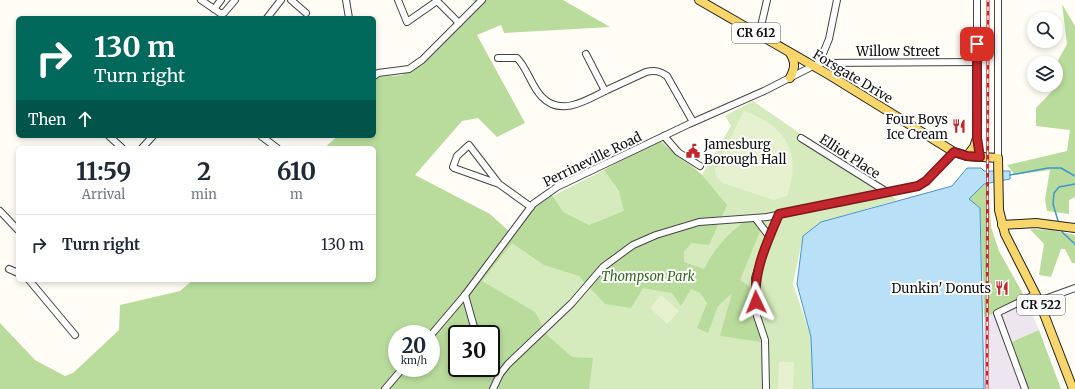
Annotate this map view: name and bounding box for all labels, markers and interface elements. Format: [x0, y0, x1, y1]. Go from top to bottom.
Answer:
map controls [1027, 12, 1063, 92]
button: search [1027, 12, 1063, 48]
road number: CR 612 [732, 23, 780, 43]
pin [960, 27, 994, 61]
text: 130 m [94, 29, 176, 65]
icon: right [28, 32, 80, 84]
icon: arrive [966, 33, 988, 55]
street label: Willow Street [855, 43, 940, 60]
street label: Forsgate Drive [810, 46, 896, 107]
button: layers [1027, 56, 1063, 92]
text: Turn right [94, 64, 185, 87]
icon: ahead [74, 108, 96, 130]
text: Then [28, 110, 66, 129]
place label: Four Boys Ice Cream [886, 111, 948, 143]
restaurant icon: Four Boys Ice Cream [951, 118, 967, 134]
street label: Perrineville Road [540, 128, 644, 191]
street label: Elliot Place [816, 131, 883, 182]
place label: Jamesburg Borough Hall [703, 136, 786, 168]
public building icon: Jamesburg Borough Hall [685, 143, 701, 159]
text: 11:59 [76, 156, 131, 187]
text: 2 [197, 156, 211, 187]
text: 610 [277, 156, 316, 187]
text: Arrival [82, 186, 125, 203]
text: min [191, 186, 217, 203]
text: m [290, 186, 303, 203]
icon: right [28, 234, 50, 256]
text: Turn right [62, 235, 140, 254]
text: 130 m [321, 235, 364, 254]
park label: Thompson Park [601, 268, 695, 285]
place label: Dunkin' Donuts [891, 280, 991, 297]
restaurant icon: Dunkin' Donuts [994, 280, 1010, 296]
position arrow [735, 281, 777, 323]
road number: CR 522 [1017, 295, 1065, 315]
speed limit sign: 30 [448, 325, 500, 377]
text: 20 [402, 333, 426, 358]
text: km/h [401, 354, 427, 367]

